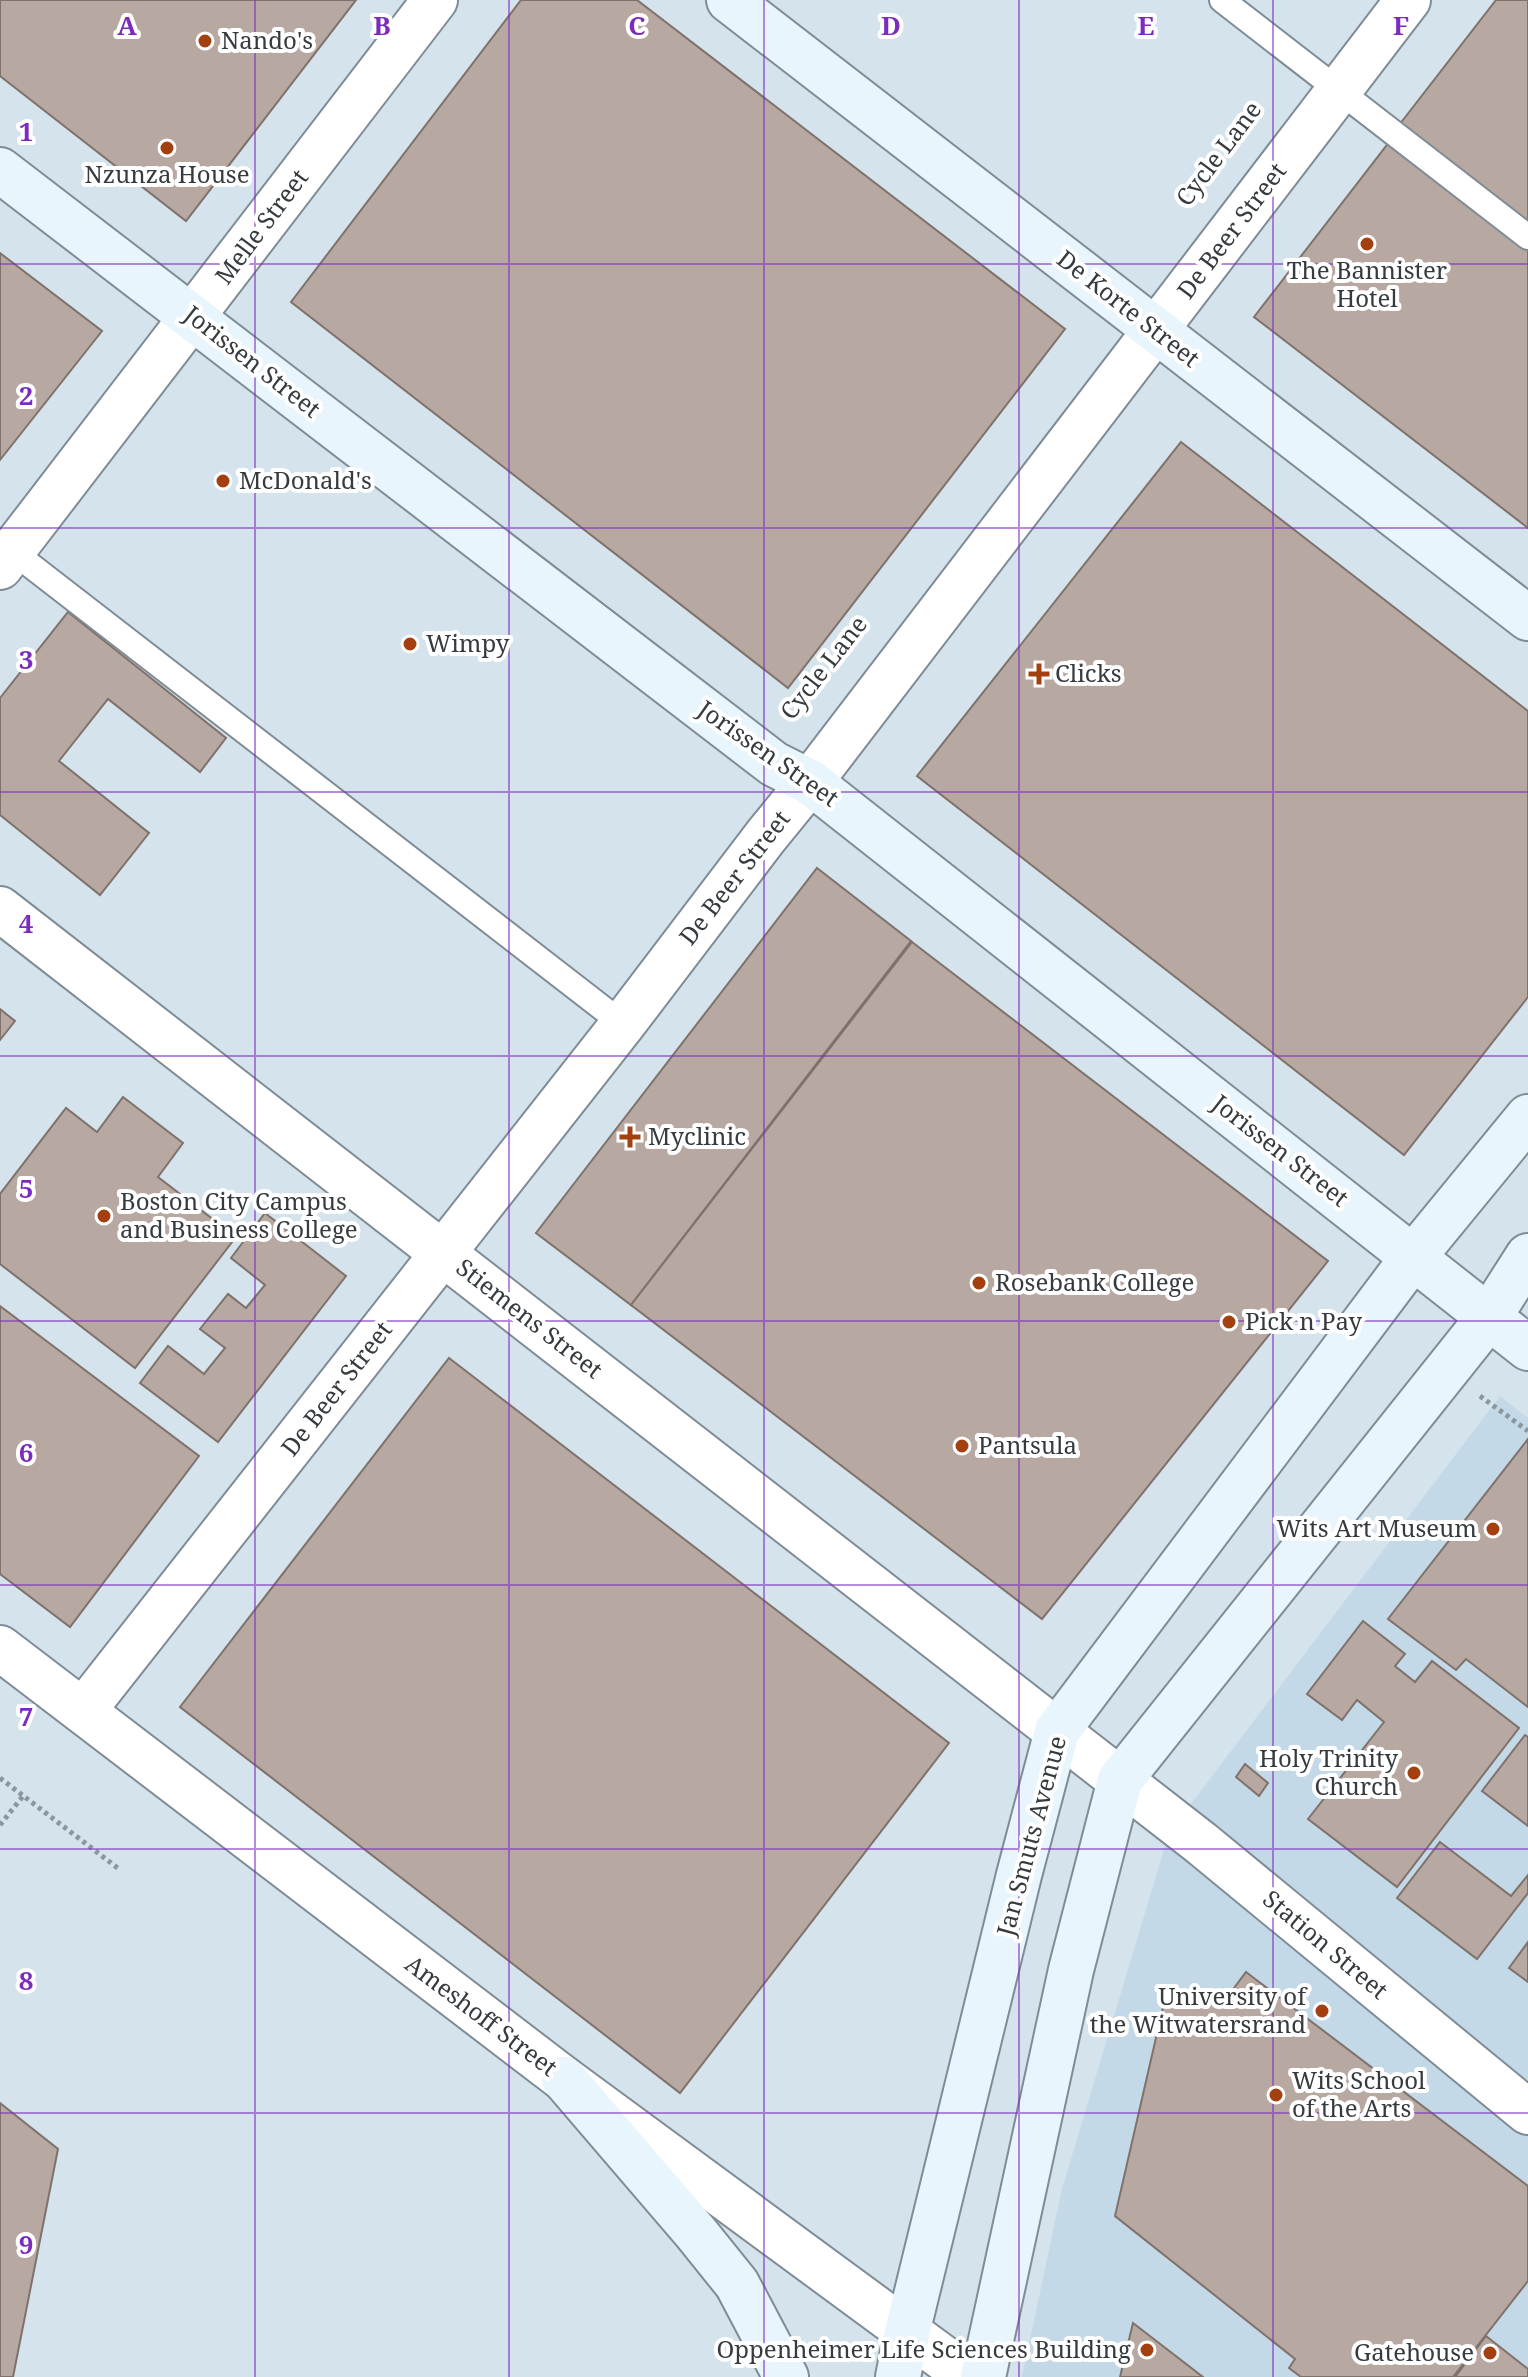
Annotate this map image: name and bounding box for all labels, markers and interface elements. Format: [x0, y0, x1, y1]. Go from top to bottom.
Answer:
text: A [117, 7, 137, 43]
text: B [373, 7, 391, 43]
text: C [628, 7, 646, 43]
text: D [881, 7, 901, 43]
text: E [1138, 7, 1155, 43]
text: F [1393, 7, 1409, 43]
place label: Nando's [221, 23, 313, 56]
marker: Nando's [196, 32, 214, 50]
street label: Cycle Lane [1167, 94, 1268, 212]
text: 1 [19, 113, 33, 149]
marker: Nzunza House [158, 139, 176, 157]
street label: De Beer Street [1169, 155, 1293, 305]
place label: Nzunza House [84, 157, 250, 190]
street label: Melle Street [207, 162, 315, 290]
marker: The Bannister Hotel [1358, 235, 1376, 253]
street label: De Korte Street [1051, 242, 1207, 374]
place label: The Bannister Hotel [1287, 253, 1447, 314]
street label: Jorissen Street [177, 297, 328, 424]
text: 2 [19, 377, 33, 413]
place label: McDonald's [239, 463, 372, 496]
marker: McDonald's [214, 472, 232, 490]
street label: Cycle Lane [772, 608, 874, 726]
place label: Wimpy [426, 626, 510, 659]
marker: Wimpy [401, 635, 419, 653]
text: 3 [19, 641, 33, 677]
place label: Clicks [1055, 656, 1122, 689]
marker: Clicks [1030, 665, 1048, 683]
street label: Jorissen Street [691, 691, 846, 813]
street label: De Beer Street [671, 803, 797, 951]
text: 4 [19, 905, 34, 941]
street label: Jorissen Street [1205, 1086, 1356, 1213]
place label: Myclinic [648, 1119, 746, 1152]
marker: Myclinic [619, 1126, 641, 1148]
text: 5 [19, 1170, 33, 1206]
place label: Boston City Campus and Business College [120, 1184, 358, 1245]
marker: Boston City Campus and Business College [95, 1207, 113, 1225]
street label: Stiemens Street [450, 1250, 610, 1385]
place label: Rosebank College [995, 1265, 1194, 1298]
marker: Rosebank College [970, 1274, 988, 1292]
place label: Pick n Pay [1245, 1304, 1363, 1337]
marker: Pick n Pay [1220, 1313, 1238, 1331]
street label: De Beer Street [273, 1314, 399, 1462]
place label: Pantsula [978, 1428, 1077, 1461]
text: 6 [19, 1434, 33, 1470]
marker: Pantsula [953, 1437, 971, 1455]
place label: Wits Art Museum [1276, 1511, 1477, 1544]
marker: Wits Art Museum [1484, 1520, 1502, 1538]
text: 7 [19, 1698, 33, 1734]
street label: Jan Smuts Avenue [988, 1732, 1073, 1940]
place label: Holy Trinity Church [1259, 1741, 1398, 1802]
marker: Holy Trinity Church [1405, 1764, 1423, 1782]
street label: Station Street [1257, 1882, 1395, 2006]
street label: Ameshoff Street [399, 1947, 565, 2083]
text: 8 [19, 1962, 33, 1998]
place label: University of the Witwatersrand [1090, 1979, 1308, 2040]
marker: University of the Witwatersrand [1313, 2002, 1331, 2020]
place label: Wits School of the Arts [1292, 2063, 1426, 2124]
marker: Wits School of the Arts [1267, 2086, 1285, 2104]
text: 9 [19, 2226, 33, 2262]
place label: Oppenheimer Life Sciences Building [717, 2332, 1131, 2365]
place label: Gatehouse [1354, 2335, 1474, 2368]
marker: Oppenheimer Life Sciences Building [1138, 2341, 1156, 2359]
marker: Gatehouse [1481, 2344, 1499, 2362]

